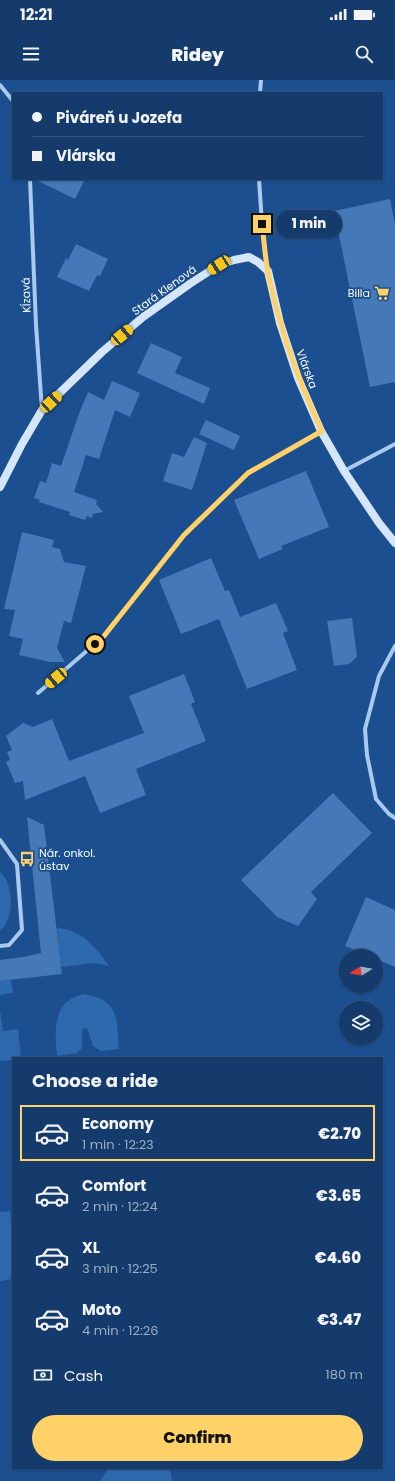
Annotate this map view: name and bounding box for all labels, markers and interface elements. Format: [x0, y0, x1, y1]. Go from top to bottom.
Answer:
text: 12:21 [20, 4, 53, 25]
text: Ridey [171, 42, 224, 67]
icon: menu [20, 43, 42, 65]
icon: search [353, 43, 375, 65]
text: Piváreň u Jozefa [56, 107, 182, 128]
text: Vlárska [56, 145, 116, 166]
callout: 1 min [276, 210, 342, 238]
text: 1 min [292, 214, 326, 233]
route end [253, 215, 271, 233]
car [206, 253, 232, 277]
street label: Stará Klenová [128, 261, 200, 319]
street label: Kĺzavá [17, 277, 35, 313]
supermarket icon: Billa [373, 284, 391, 302]
place label: Billa [348, 285, 370, 301]
car [109, 323, 135, 347]
street label: Vlárska [293, 347, 321, 391]
car [38, 389, 64, 415]
route start [86, 635, 104, 653]
car [43, 666, 69, 690]
place label: Nár. onkol. ústav [39, 845, 95, 874]
bus stop icon: Nár. onkol. ústav [18, 850, 36, 868]
north arrow [339, 949, 383, 993]
map controls [339, 949, 383, 1045]
button: layers [339, 1001, 383, 1045]
text: Choose a ride [32, 1068, 158, 1093]
text: Economy [82, 1113, 154, 1134]
icon: car [34, 1115, 70, 1151]
text: €2.70 [318, 1123, 361, 1144]
text: 1 min · 12:23 [82, 1135, 154, 1154]
text: Comfort [82, 1175, 146, 1196]
icon: car [34, 1177, 70, 1213]
text: €3.65 [316, 1185, 361, 1206]
text: 2 min · 12:24 [82, 1197, 158, 1216]
text: XL [82, 1237, 100, 1258]
icon: car [34, 1239, 70, 1275]
text: €4.60 [315, 1247, 361, 1268]
text: 3 min · 12:25 [82, 1259, 158, 1278]
text: Moto [82, 1299, 121, 1320]
icon: car [34, 1301, 70, 1337]
text: €3.47 [317, 1309, 361, 1330]
text: 4 min · 12:26 [82, 1321, 158, 1340]
icon: cash [32, 1364, 54, 1386]
text: Cash [64, 1365, 103, 1386]
text: 180 m [326, 1365, 363, 1384]
button: Confirm [32, 1415, 363, 1461]

